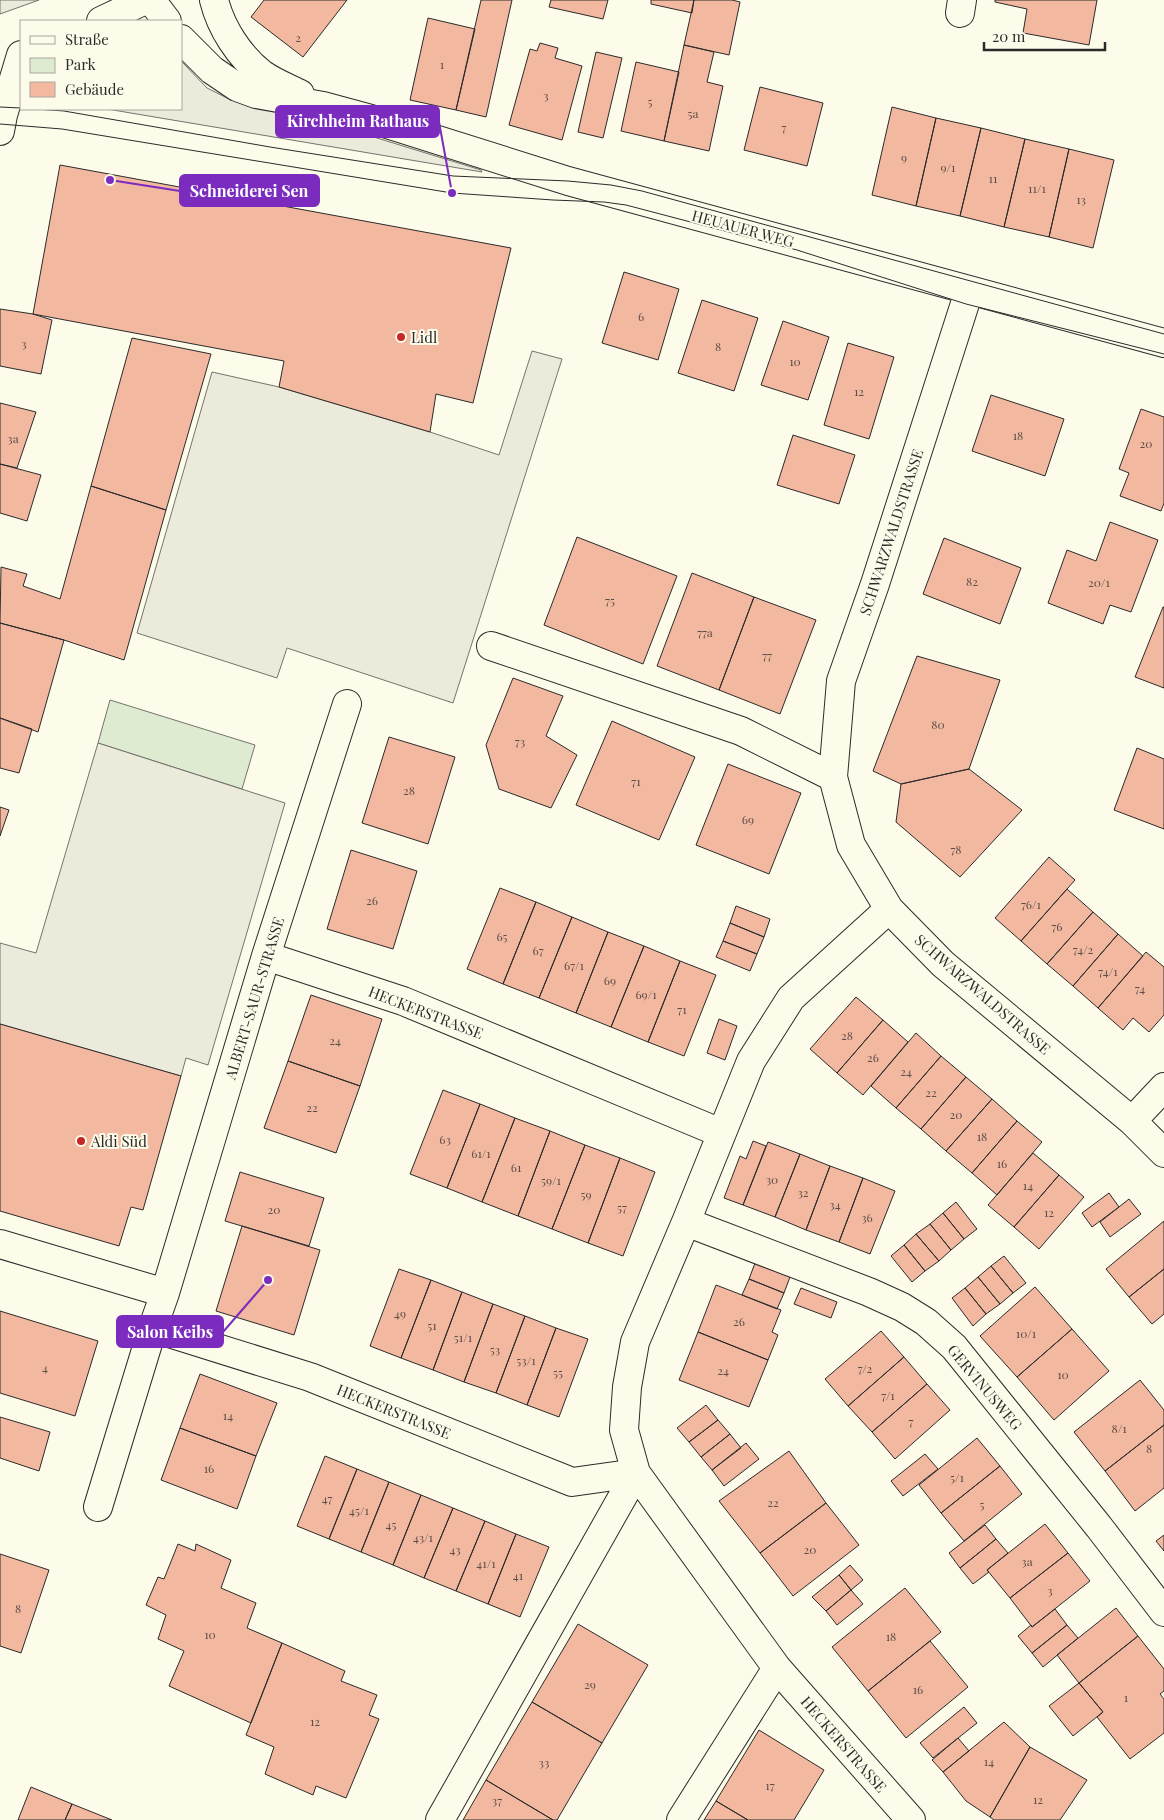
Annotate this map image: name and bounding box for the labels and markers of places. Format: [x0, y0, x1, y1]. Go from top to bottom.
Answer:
callout: Kirchheim Rathaus [276, 106, 439, 137]
callout: Schneiderei Sen [180, 175, 319, 206]
place label: Lidl [411, 327, 437, 347]
marker: Lidl [395, 331, 407, 343]
place label: Aldi Süd [90, 1131, 147, 1151]
marker: Aldi Süd [75, 1135, 87, 1147]
callout: Salon Keibs [117, 1316, 223, 1347]

